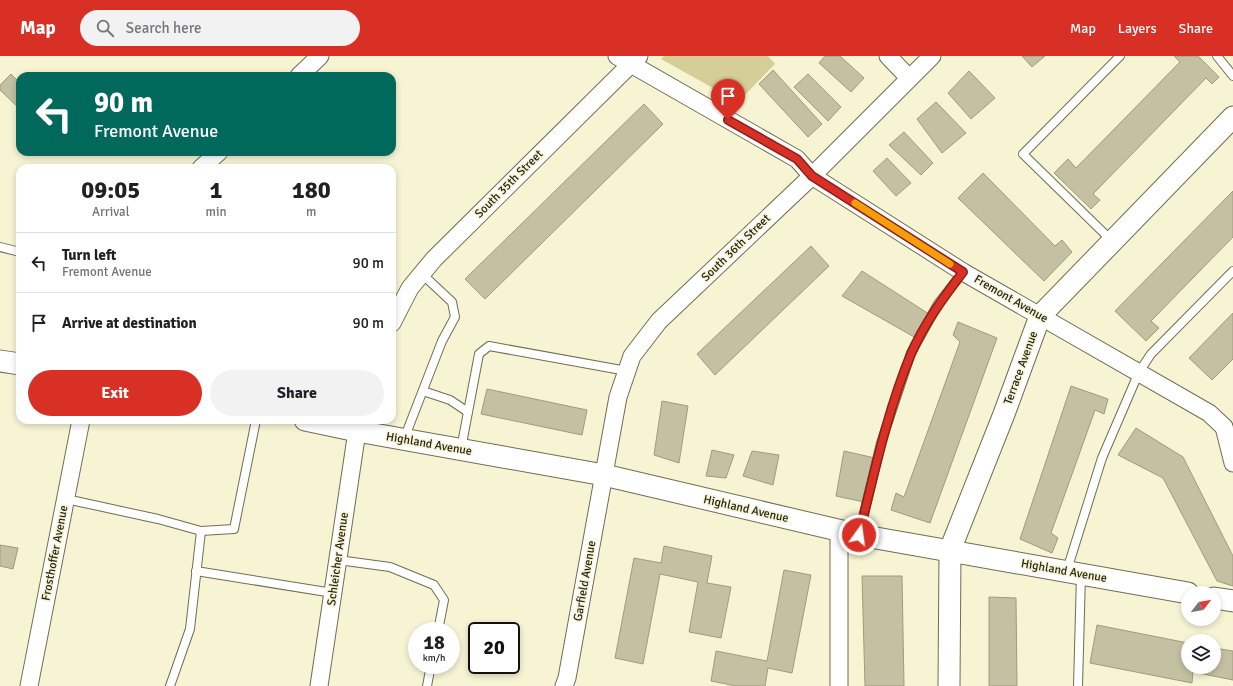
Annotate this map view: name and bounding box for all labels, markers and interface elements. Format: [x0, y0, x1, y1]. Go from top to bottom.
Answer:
search box [80, 10, 360, 46]
text: Map [20, 16, 56, 40]
icon: search [94, 17, 116, 39]
text: Search here [126, 19, 201, 37]
text: Map [1070, 20, 1096, 37]
text: Layers [1118, 20, 1157, 37]
text: Share [1179, 20, 1213, 37]
pin [711, 79, 745, 120]
icon: arrive [717, 85, 739, 107]
text: 90 m [94, 86, 153, 120]
icon: left [28, 88, 80, 140]
text: Fremont Avenue [94, 120, 218, 142]
street label: South 35th Street [472, 147, 546, 221]
text: 09:05 [81, 175, 140, 205]
text: 1 [210, 175, 222, 205]
text: 180 [292, 175, 331, 205]
text: Arrival [92, 204, 129, 220]
text: min [206, 204, 227, 220]
text: m [306, 204, 316, 220]
street label: South 36th Street [698, 211, 774, 285]
text: Turn left [62, 246, 116, 264]
icon: left [28, 252, 50, 274]
text: 90 m [353, 254, 384, 272]
text: Fremont Avenue [62, 264, 152, 280]
street label: Fremont Avenue [971, 272, 1051, 326]
icon: arrive [28, 312, 50, 334]
text: Arrive at destination [62, 314, 197, 332]
text: 90 m [353, 314, 384, 332]
street label: Terrace Avenue [1001, 329, 1041, 407]
button: Exit [28, 370, 202, 416]
button: Share [210, 370, 384, 416]
street label: Highland Avenue [385, 429, 473, 459]
street label: Highland Avenue [702, 492, 790, 526]
street label: Frosthoffer Avenue [38, 504, 72, 602]
street label: Schleicher Avenue [324, 511, 352, 607]
position arrow [838, 514, 880, 556]
street label: Garfield Avenue [571, 540, 599, 622]
street label: Highland Avenue [1020, 556, 1108, 586]
north arrow [1181, 586, 1221, 626]
map controls [1181, 586, 1221, 674]
speed limit sign: 20 [468, 622, 520, 674]
text: 18 [423, 630, 445, 655]
button: layers [1181, 634, 1221, 674]
text: km/h [423, 652, 445, 664]

